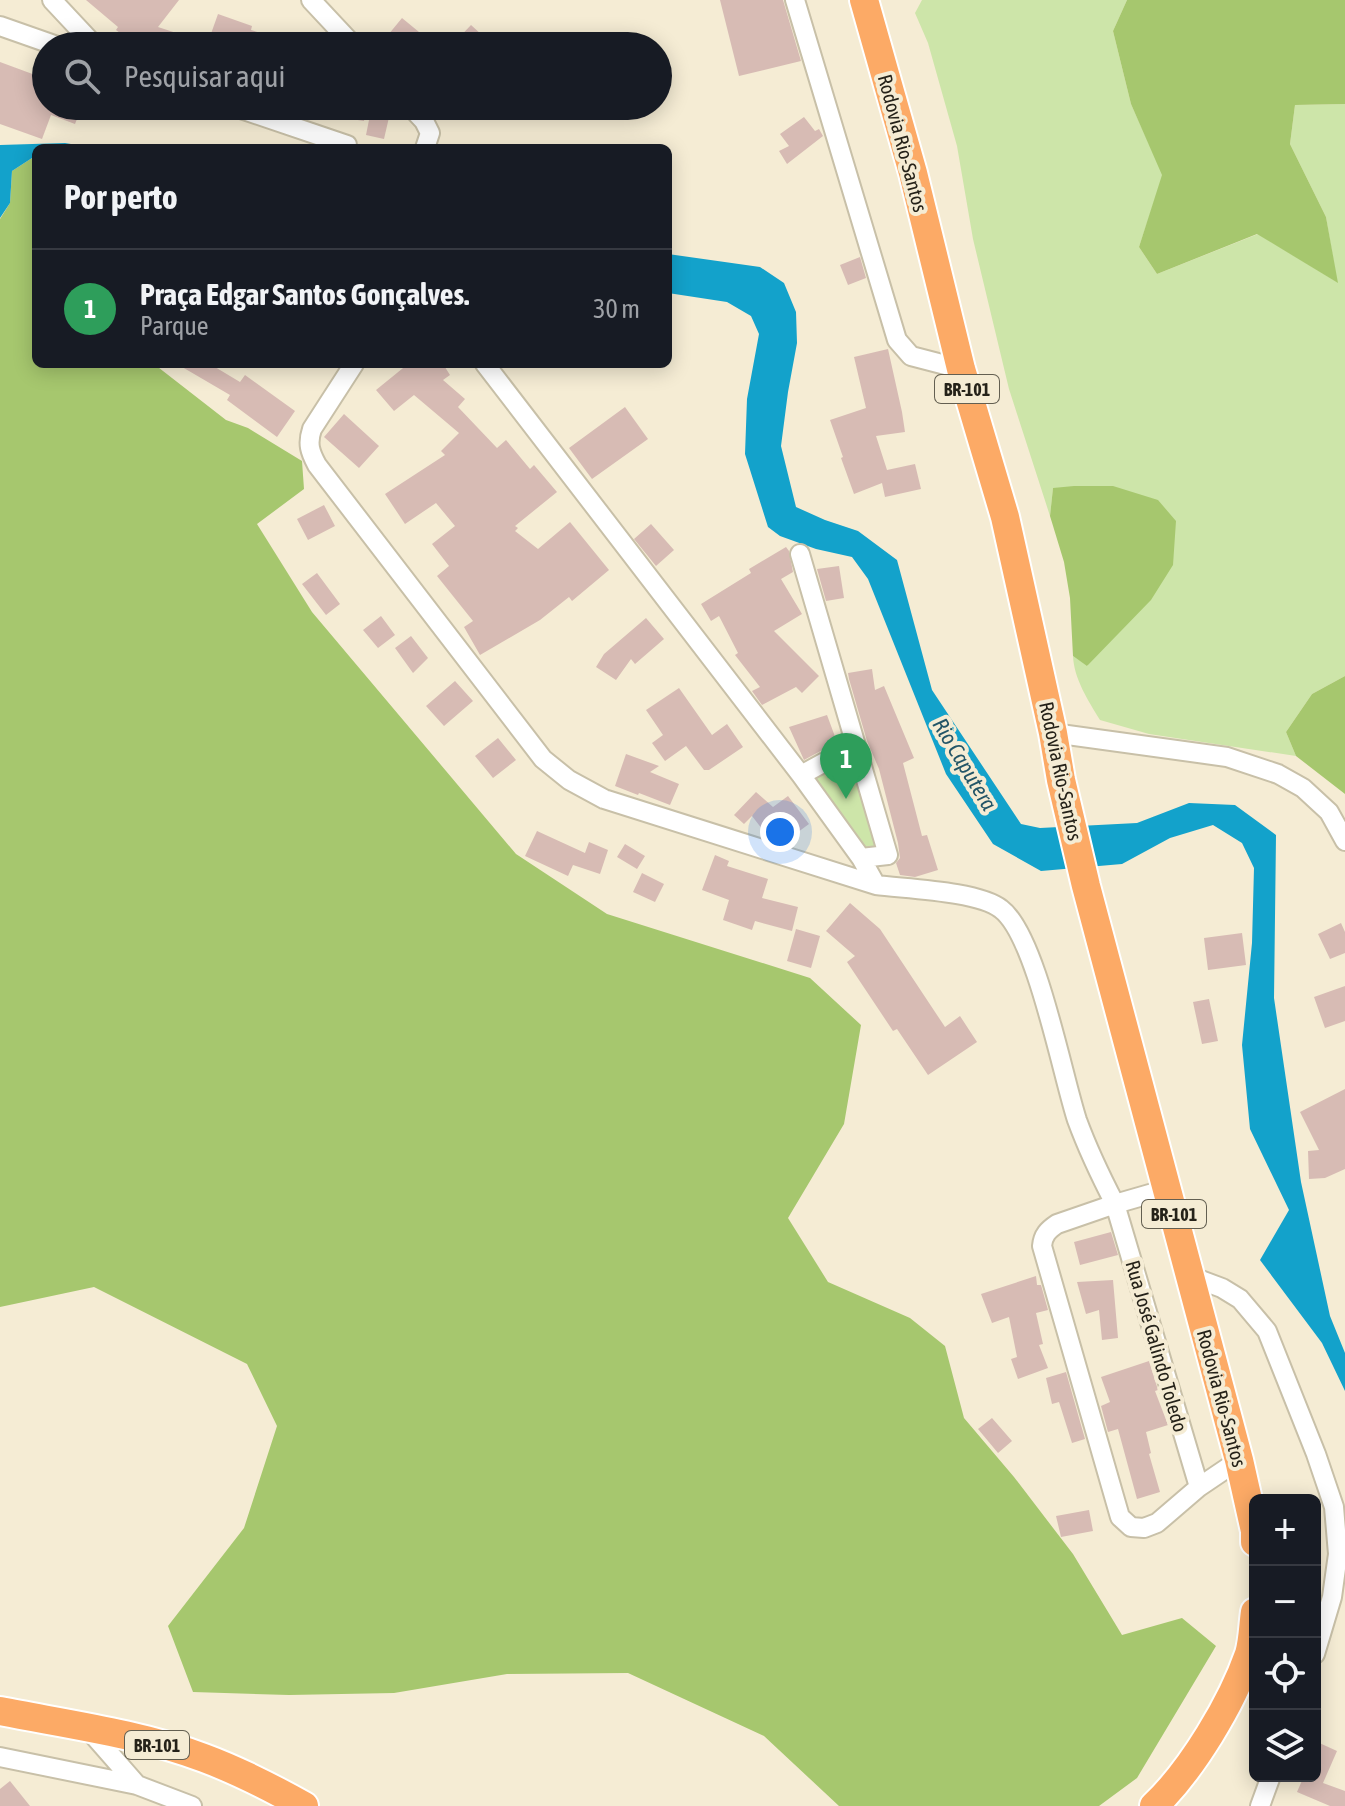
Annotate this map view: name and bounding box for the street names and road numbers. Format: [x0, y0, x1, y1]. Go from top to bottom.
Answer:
street label: Rodovia Rio-Santos [874, 72, 932, 214]
road number: BR-101 [935, 375, 999, 403]
street label: Rodovia Rio-Santos [1035, 699, 1087, 843]
road number: BR-101 [1142, 1200, 1206, 1228]
street label: Rua José Galindo Toledo [1121, 1258, 1193, 1434]
street label: Rodovia Rio-Santos [1193, 1327, 1251, 1469]
road number: BR-101 [125, 1731, 189, 1759]

